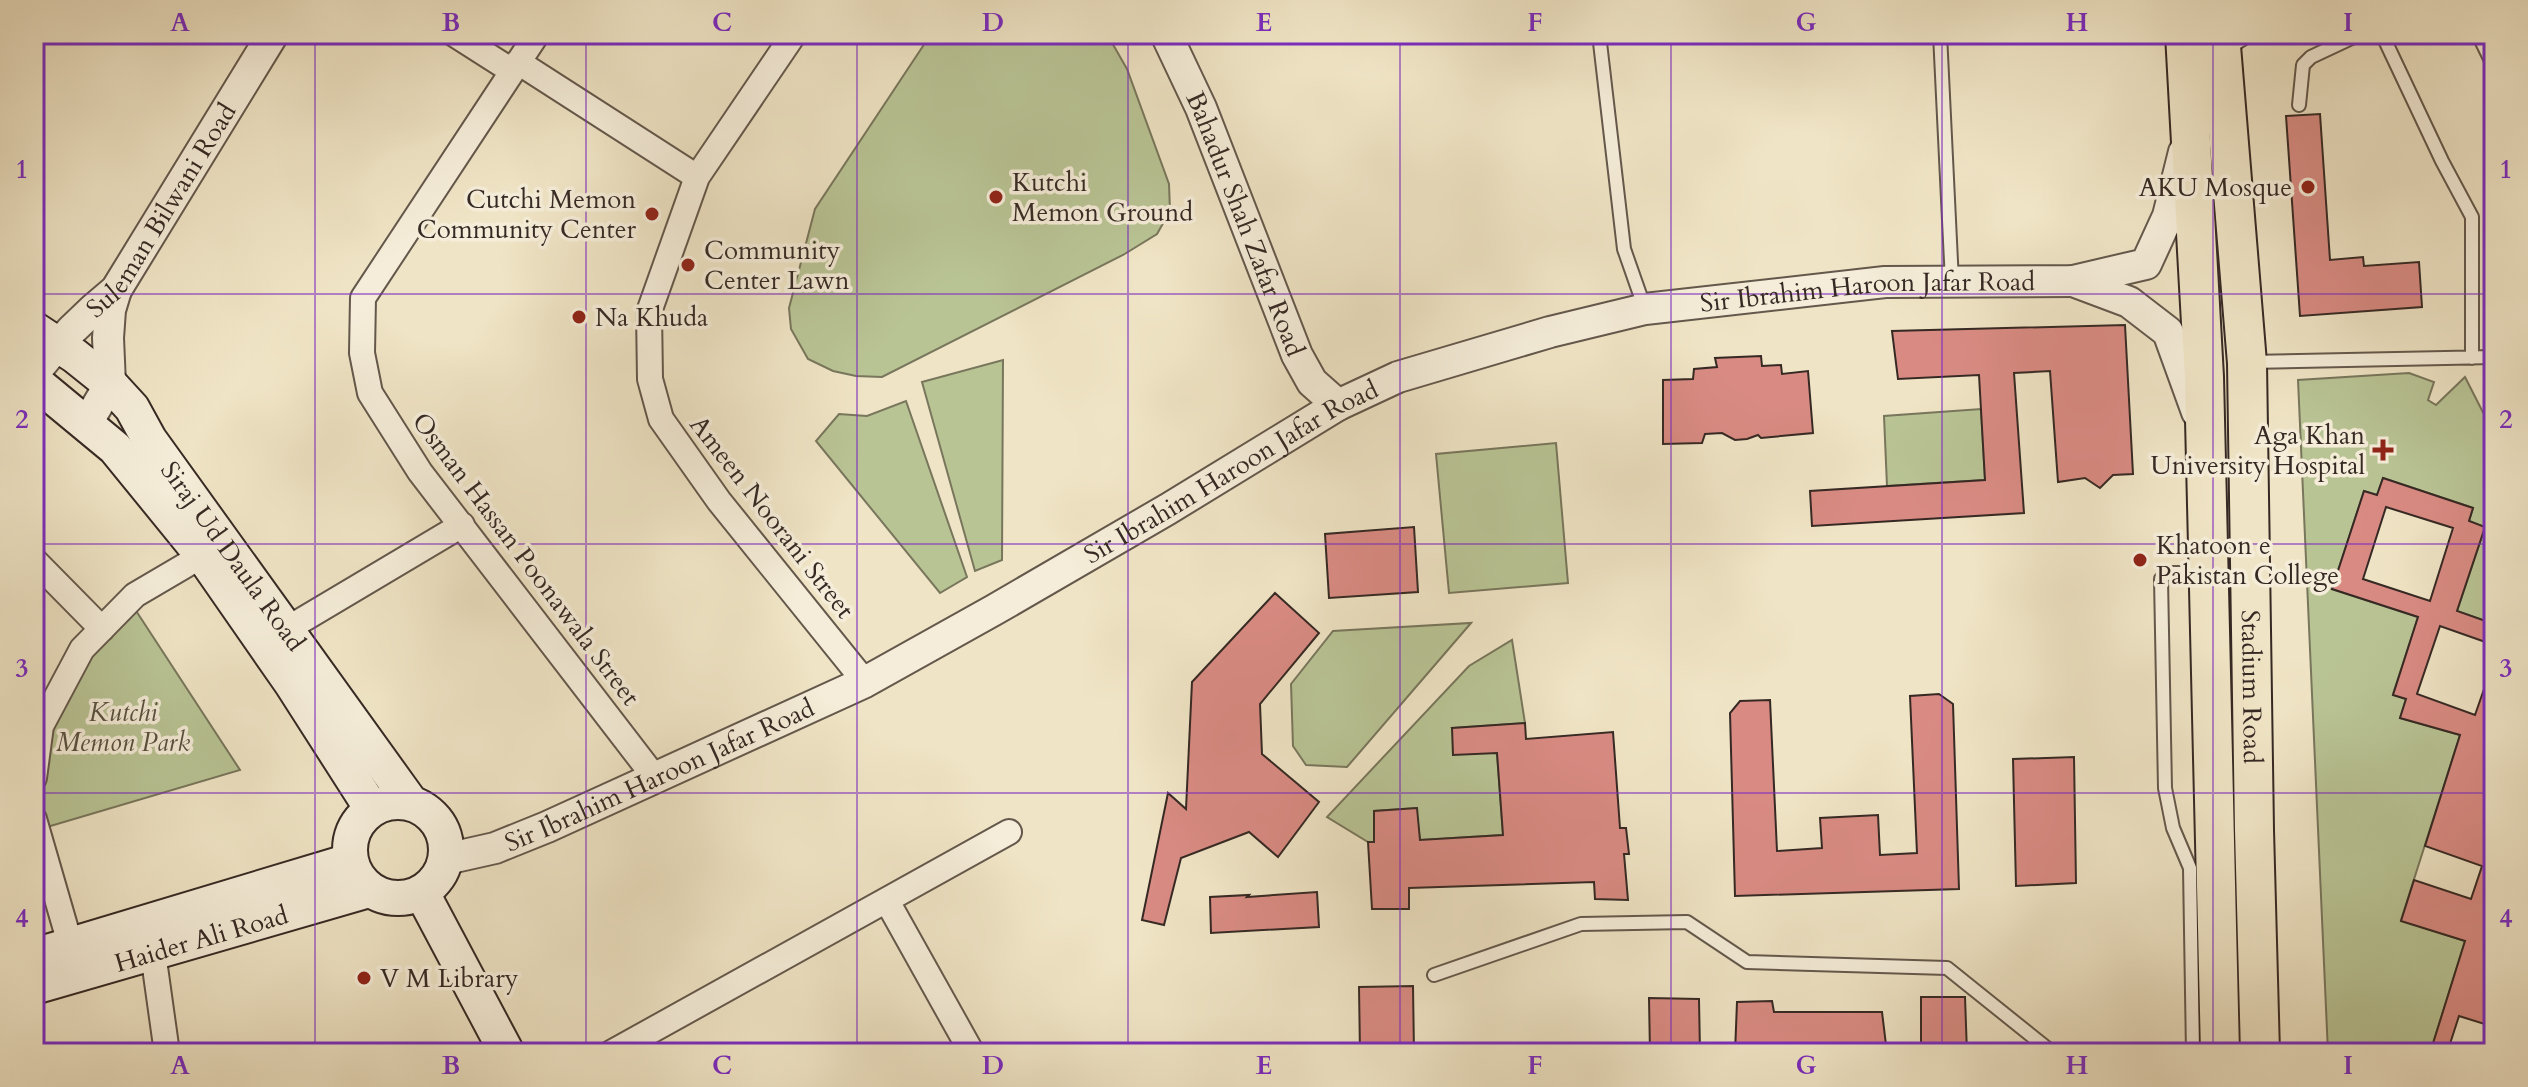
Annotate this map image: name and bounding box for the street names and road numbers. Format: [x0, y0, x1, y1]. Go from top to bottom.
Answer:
street label: Bahadur Shah Zafar Road [1178, 86, 1313, 361]
street label: Suleman Bilwani Road [78, 96, 244, 325]
street label: Sir Ibrahim Haroon Jafar Road [1698, 264, 2035, 320]
street label: Sir Ibrahim Haroon Jafar Road [1077, 371, 1384, 572]
street label: Osman Hassan Poonawala Street [404, 405, 648, 713]
street label: Ameen Noorani Street [682, 408, 862, 626]
street label: Siraj Ud Daula Road [153, 454, 314, 658]
street label: Stadium Road [2233, 610, 2271, 764]
street label: Sir Ibrahim Haroon Jafar Road [499, 690, 820, 860]
street label: Haider Ali Road [110, 897, 292, 980]

